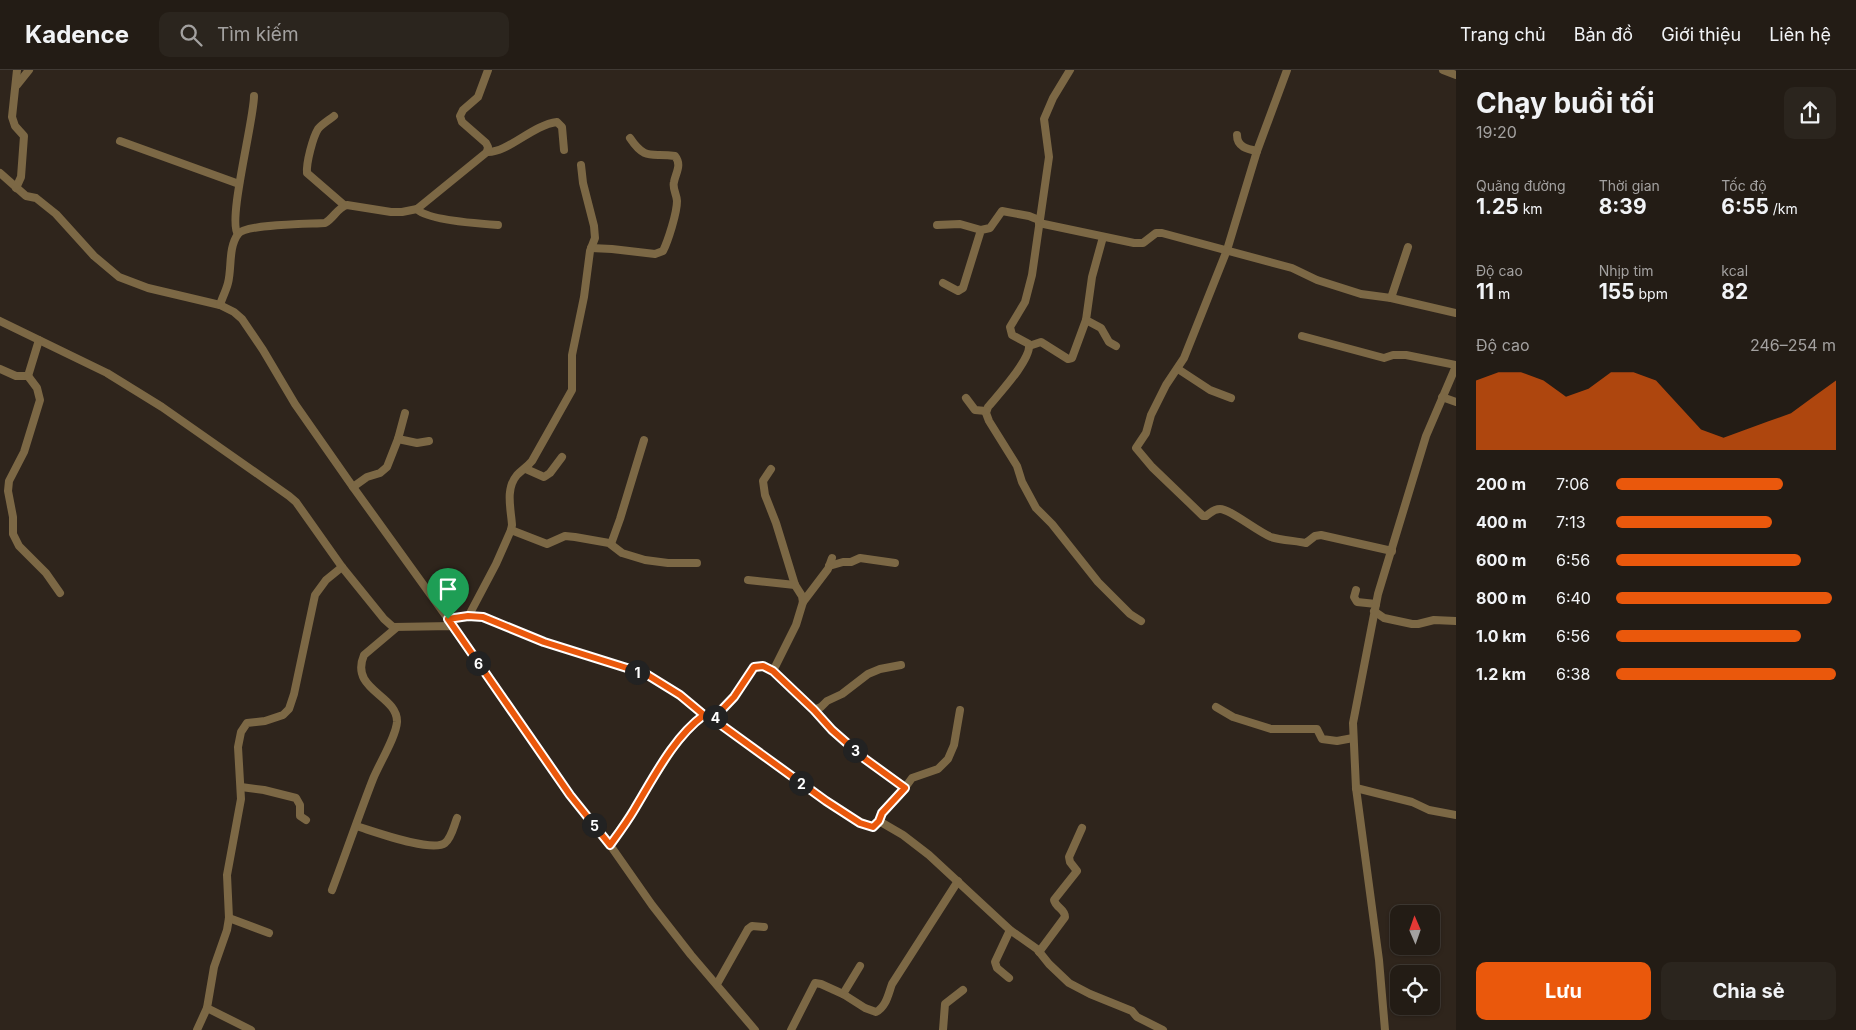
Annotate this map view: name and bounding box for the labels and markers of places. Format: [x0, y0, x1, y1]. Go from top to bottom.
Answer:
pin [427, 568, 469, 619]
pin: 6 [466, 650, 490, 676]
pin: 1 [624, 660, 650, 684]
pin: 4 [702, 704, 728, 730]
pin: 3 [842, 738, 868, 762]
pin: 2 [788, 770, 814, 796]
pin: 5 [582, 812, 606, 838]

